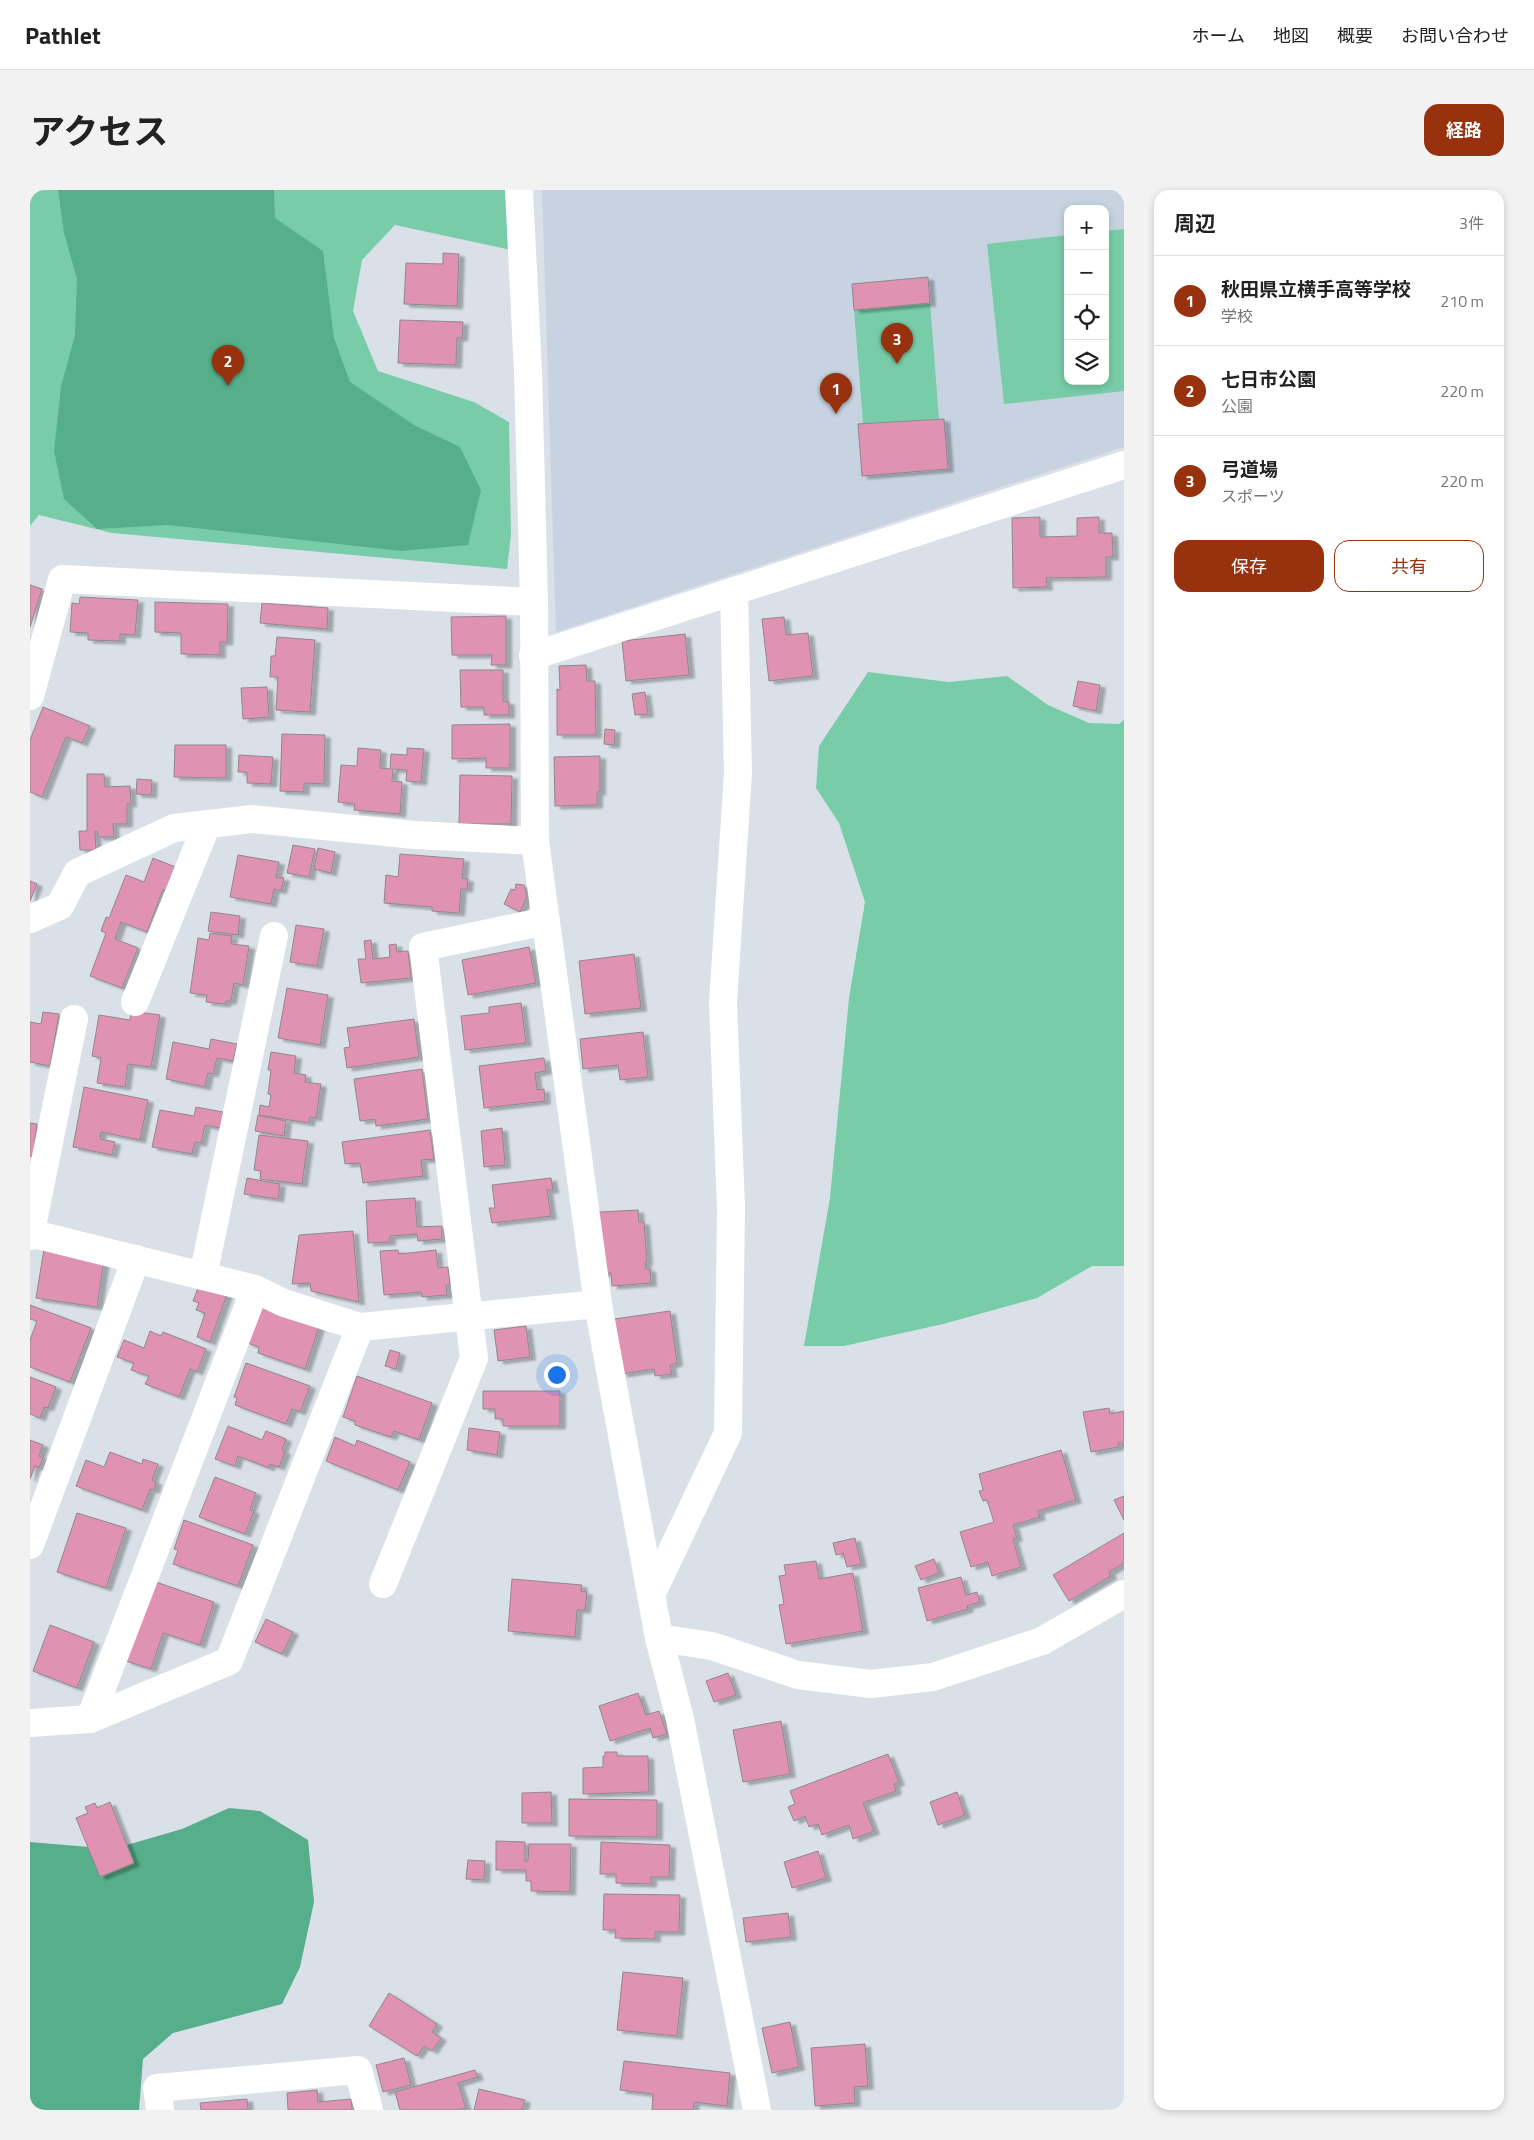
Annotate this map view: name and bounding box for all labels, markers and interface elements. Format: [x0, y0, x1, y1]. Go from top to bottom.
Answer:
text: Pathlet [25, 17, 101, 53]
text: ホーム [1192, 22, 1245, 49]
text: 地図 [1273, 22, 1309, 49]
text: 概要 [1337, 22, 1373, 49]
text: お問い合わせ [1401, 22, 1509, 49]
text: アクセス [30, 104, 168, 158]
button: 経路 [1424, 104, 1504, 156]
map controls [1064, 205, 1109, 385]
button: + [1064, 205, 1109, 250]
text: 周辺 [1174, 207, 1216, 239]
text: 3件 [1459, 211, 1484, 235]
button: − [1064, 250, 1109, 295]
text: 秋田県立横手高等学校 [1221, 274, 1411, 303]
text: 1 [1186, 289, 1194, 313]
text: 210 m [1440, 289, 1484, 313]
button: locate [1064, 295, 1109, 340]
text: 学校 [1221, 304, 1253, 328]
pin: 3 [881, 323, 913, 364]
button: layers [1064, 340, 1109, 385]
pin: 2 [212, 345, 244, 386]
text: 七日市公園 [1221, 364, 1316, 393]
pin: 1 [820, 373, 852, 414]
text: 2 [1186, 379, 1194, 403]
text: 220 m [1440, 379, 1484, 403]
text: 公園 [1221, 394, 1253, 418]
text: 弓道場 [1221, 454, 1278, 483]
text: 3 [1186, 469, 1194, 493]
text: 220 m [1440, 469, 1484, 493]
text: スポーツ [1221, 484, 1285, 508]
button: 保存 [1174, 540, 1324, 592]
button: 共有 [1334, 540, 1484, 592]
your location [544, 1362, 570, 1388]

